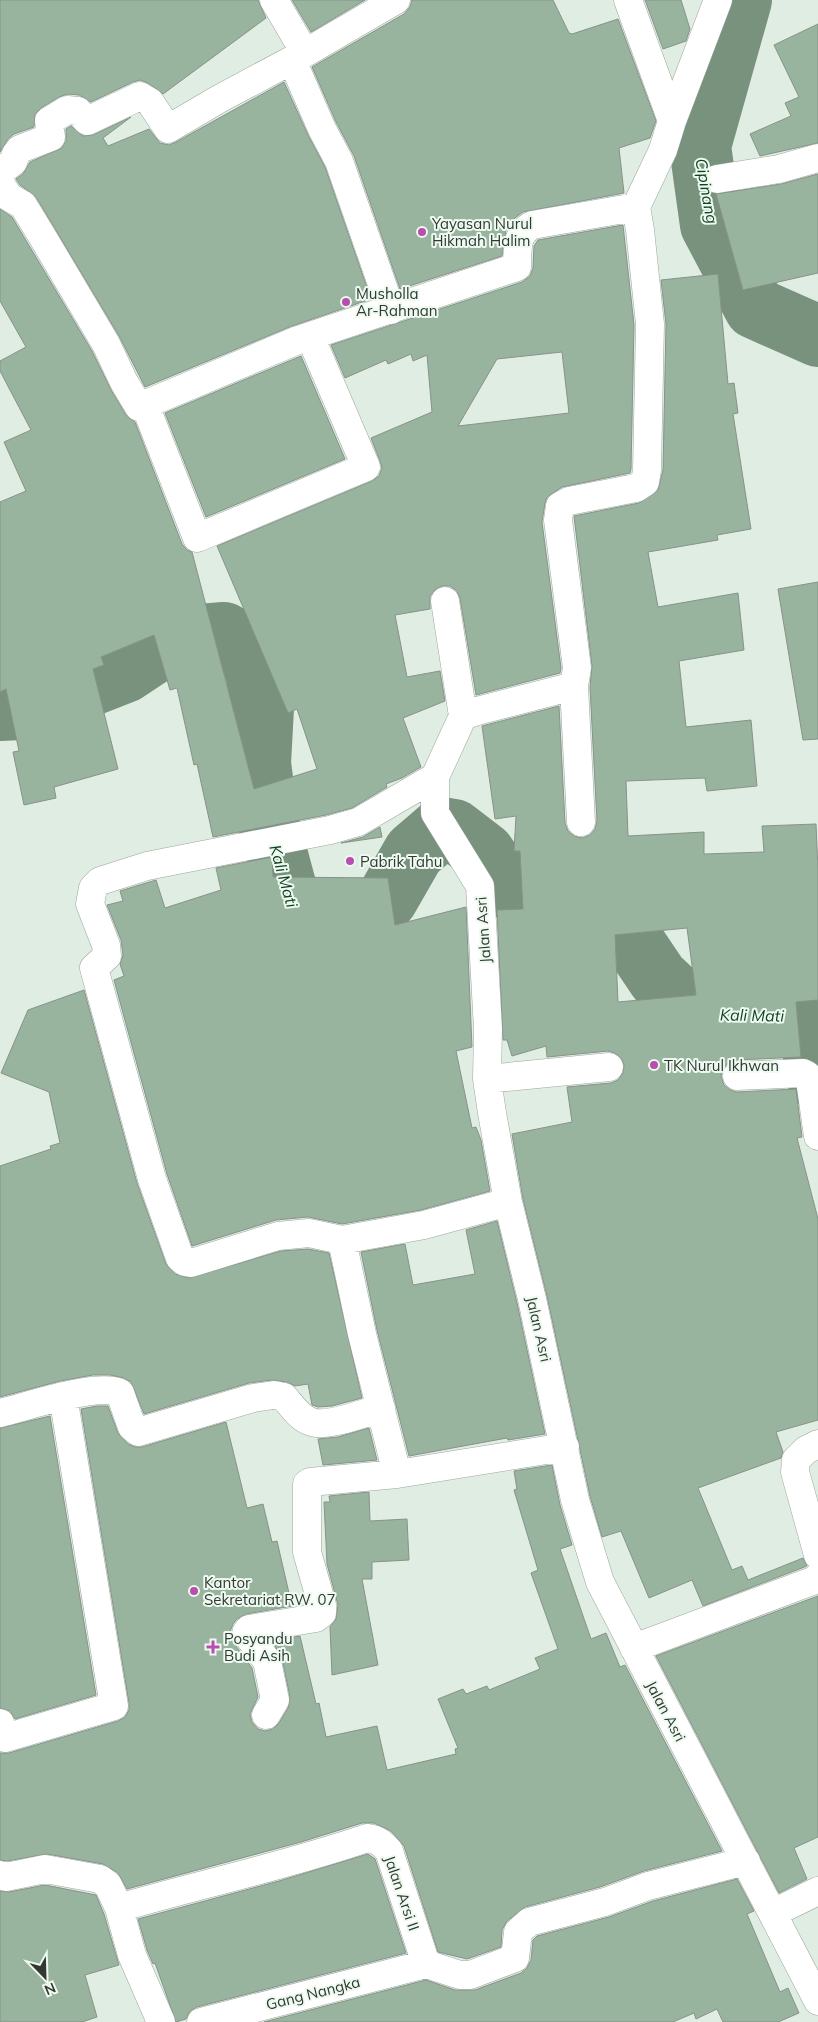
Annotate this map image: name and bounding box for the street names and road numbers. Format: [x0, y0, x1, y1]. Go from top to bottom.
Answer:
street label: Jalan Asri [471, 896, 495, 964]
street label: Jalan Asri [522, 1294, 556, 1364]
street label: Jalan Asri [642, 1677, 690, 1745]
street label: Jalan Arsi II [380, 1853, 424, 1933]
street label: Gang Nangka [264, 1972, 362, 2014]

